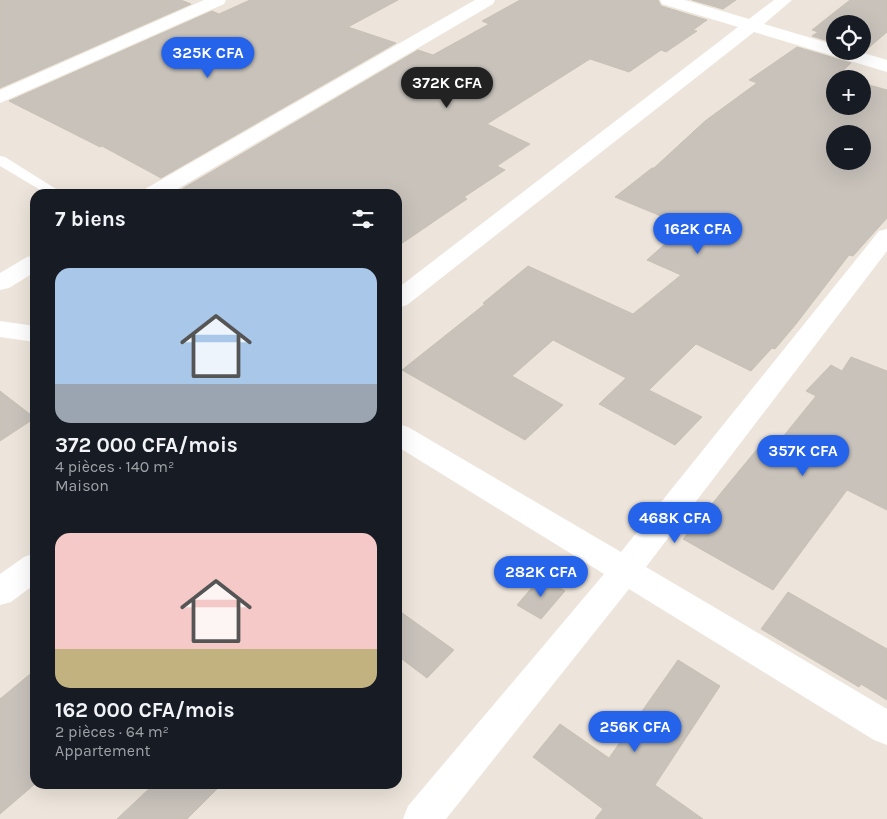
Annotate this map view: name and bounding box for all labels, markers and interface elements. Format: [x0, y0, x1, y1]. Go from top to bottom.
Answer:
map controls [826, 15, 871, 170]
button: locate [826, 15, 871, 60]
pin: 325K CFA [156, 36, 260, 79]
text: 325K CFA [172, 43, 244, 62]
pin: 372K CFA [395, 66, 499, 109]
button: + [826, 70, 871, 115]
text: 372K CFA [412, 73, 482, 92]
button: − [826, 125, 871, 170]
icon: filters [349, 205, 377, 233]
text: 7 biens [55, 207, 126, 231]
pin: 162K CFA [646, 212, 750, 255]
text: 162K CFA [664, 219, 732, 238]
icon: home [171, 301, 261, 391]
text: 372 000 CFA/mois [55, 433, 238, 457]
pin: 357K CFA [751, 434, 855, 477]
text: 357K CFA [768, 441, 838, 460]
text: 4 pièces · 140 m² [55, 457, 174, 476]
text: Maison [55, 476, 109, 495]
pin: 468K CFA [623, 502, 727, 544]
text: 468K CFA [639, 508, 711, 527]
pin: 282K CFA [489, 556, 593, 598]
text: 282K CFA [505, 562, 577, 581]
icon: home [171, 566, 261, 656]
text: 162 000 CFA/mois [55, 698, 235, 722]
pin: 256K CFA [583, 710, 687, 753]
text: 256K CFA [599, 717, 671, 736]
text: 2 pièces · 64 m² [55, 722, 169, 741]
text: Appartement [55, 741, 151, 760]

